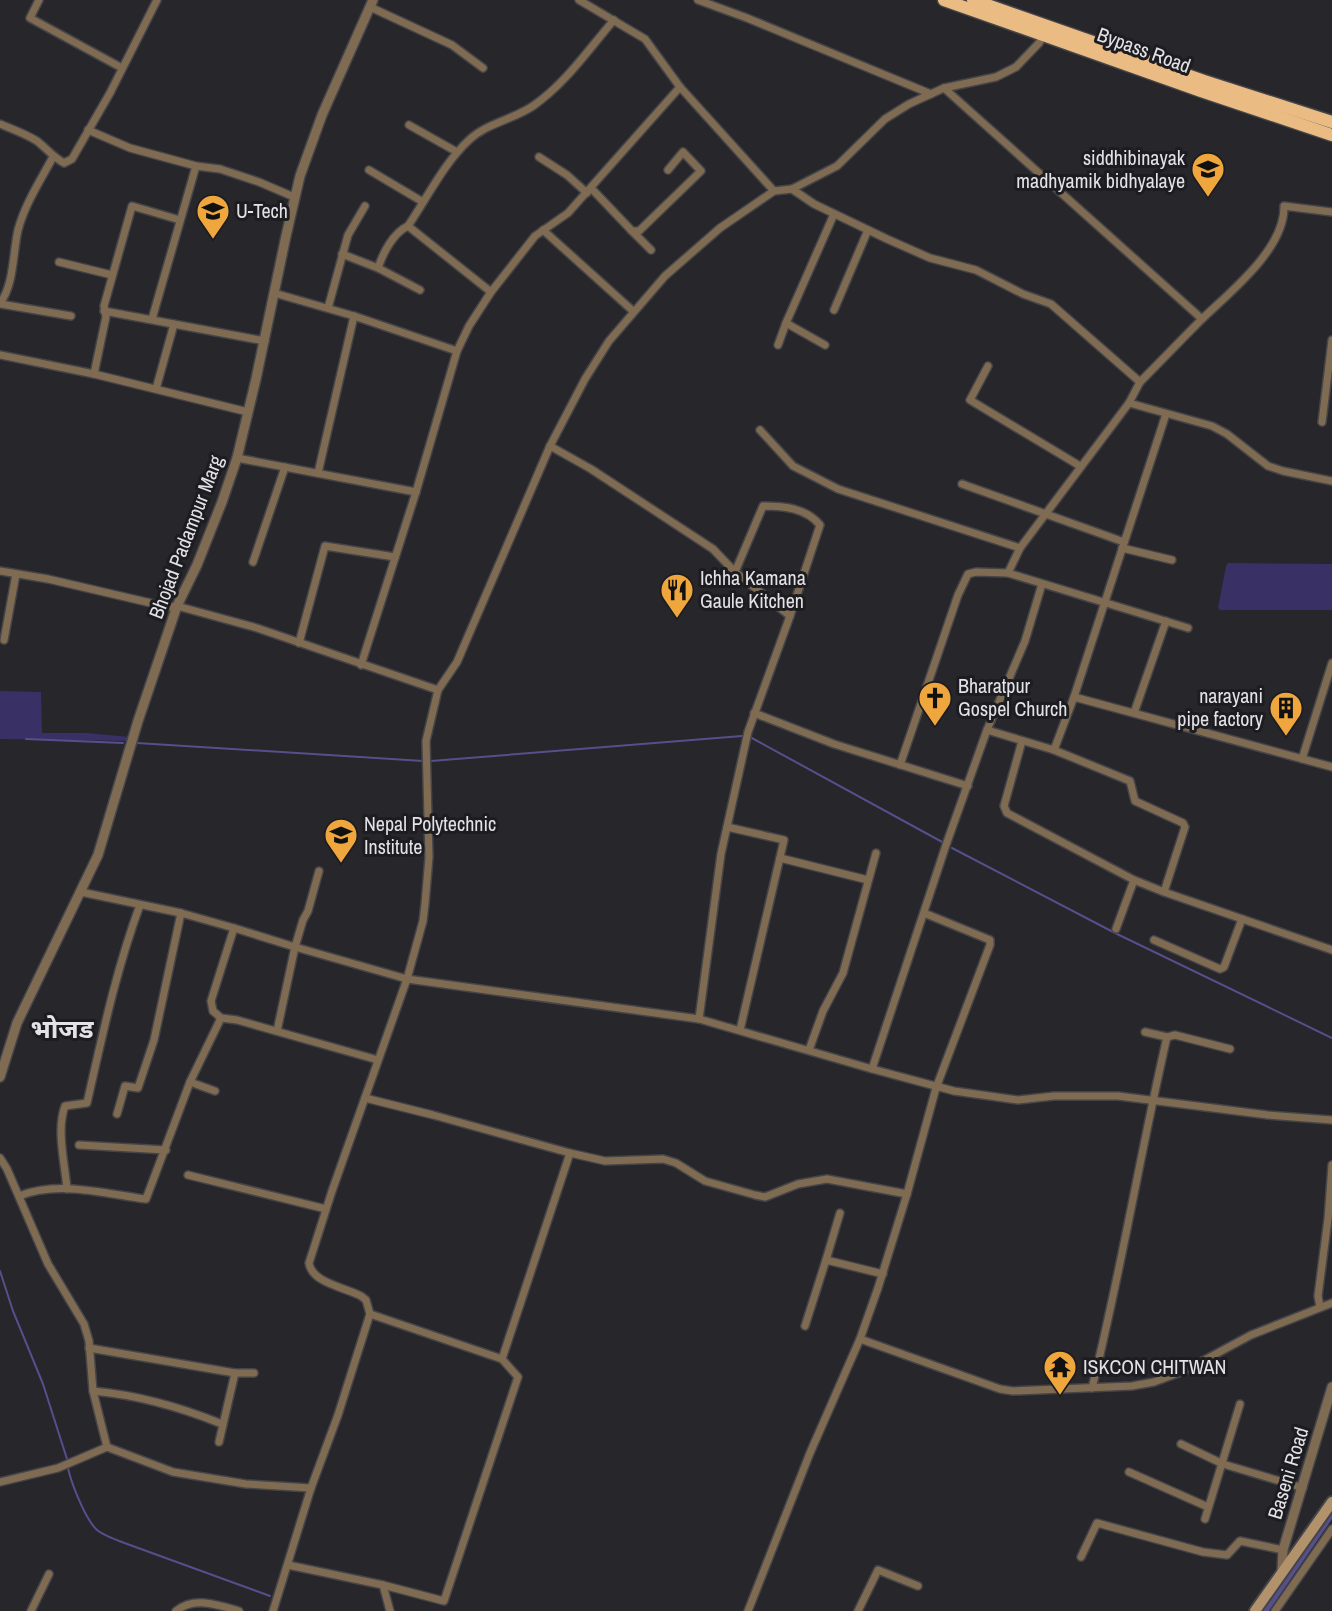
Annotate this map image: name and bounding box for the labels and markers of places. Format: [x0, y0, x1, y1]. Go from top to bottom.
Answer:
place label: siddhibinayak madhyamik bidhyalaye [1016, 144, 1186, 194]
school or university icon: siddhibinayak madhyamik bidhyalaye [1190, 151, 1226, 198]
school or university icon: U-Tech [195, 193, 231, 240]
place label: U-Tech [236, 197, 288, 224]
place label: Ichha Kamana Gaule Kitchen [700, 564, 806, 614]
restaurant icon: Ichha Kamana Gaule Kitchen [659, 572, 695, 619]
place label: Bharatpur Gospel Church [958, 672, 1067, 722]
church icon: Bharatpur Gospel Church [917, 680, 953, 727]
place label: narayani pipe factory [1177, 682, 1264, 732]
building icon: narayani pipe factory [1268, 690, 1304, 737]
place label: Nepal Polytechnic Institute [364, 810, 496, 860]
school or university icon: Nepal Polytechnic Institute [323, 817, 359, 864]
temple icon: ISKCON CHITWAN [1042, 1349, 1078, 1396]
place label: ISKCON CHITWAN [1083, 1353, 1226, 1380]

